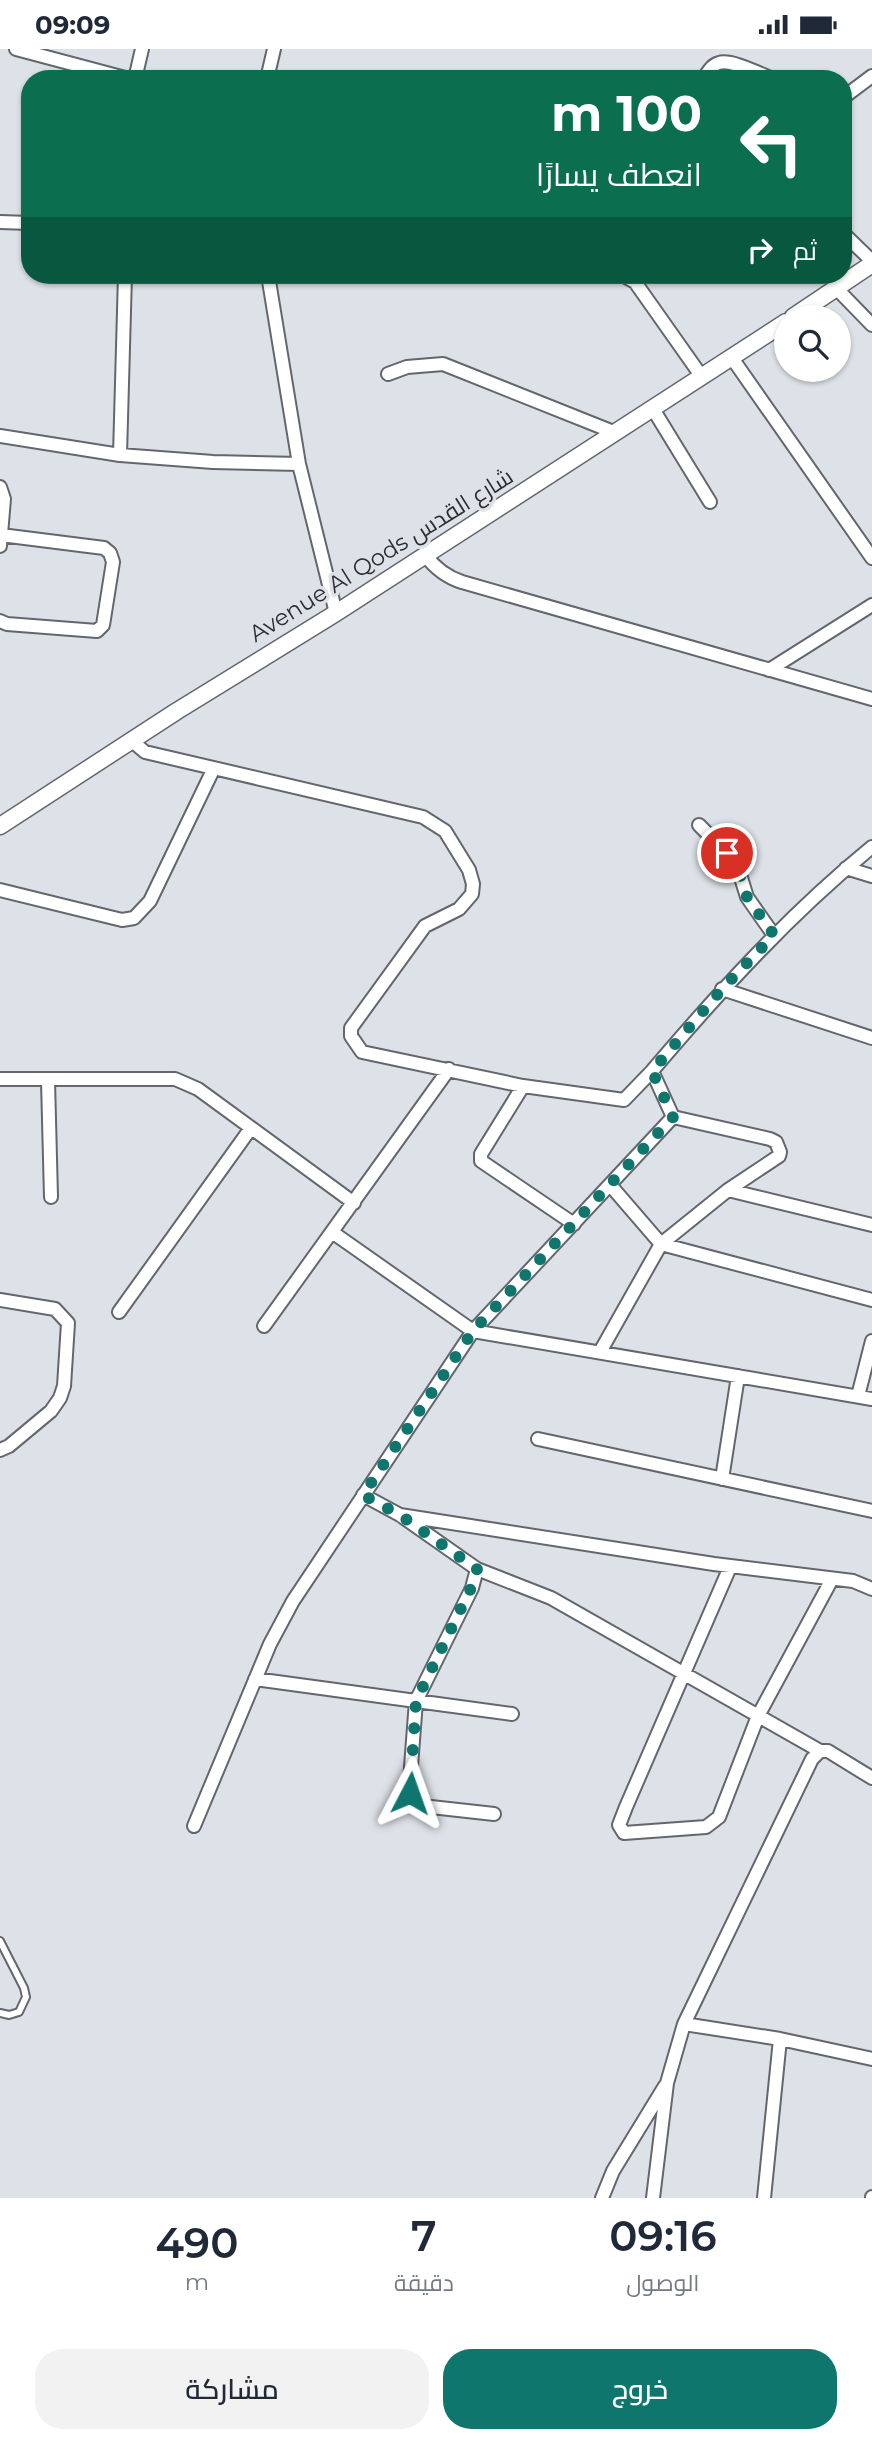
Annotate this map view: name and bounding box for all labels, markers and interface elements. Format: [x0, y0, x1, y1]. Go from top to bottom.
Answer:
text: 09:09 [35, 9, 110, 41]
text: 100 m [551, 84, 702, 143]
icon: left [726, 98, 817, 189]
text: انعطف يسارًا [536, 155, 702, 194]
icon: right [741, 231, 779, 269]
text: ثم [793, 235, 817, 267]
map controls [774, 305, 851, 382]
button: search [774, 305, 851, 382]
street label: Avenue Al Qods شارع القدس [244, 462, 519, 650]
pin [697, 823, 757, 883]
icon: arrive [708, 834, 746, 872]
position arrow [373, 1756, 447, 1830]
text: 7 [411, 2210, 437, 2262]
text: 09:16 [609, 2210, 716, 2262]
text: 490 [156, 2217, 238, 2269]
text: m [185, 2268, 209, 2296]
text: دقيقة [394, 2269, 454, 2297]
text: الوصول [626, 2269, 700, 2297]
button: مشاركة [35, 2349, 429, 2429]
button: خروج [443, 2349, 837, 2429]

